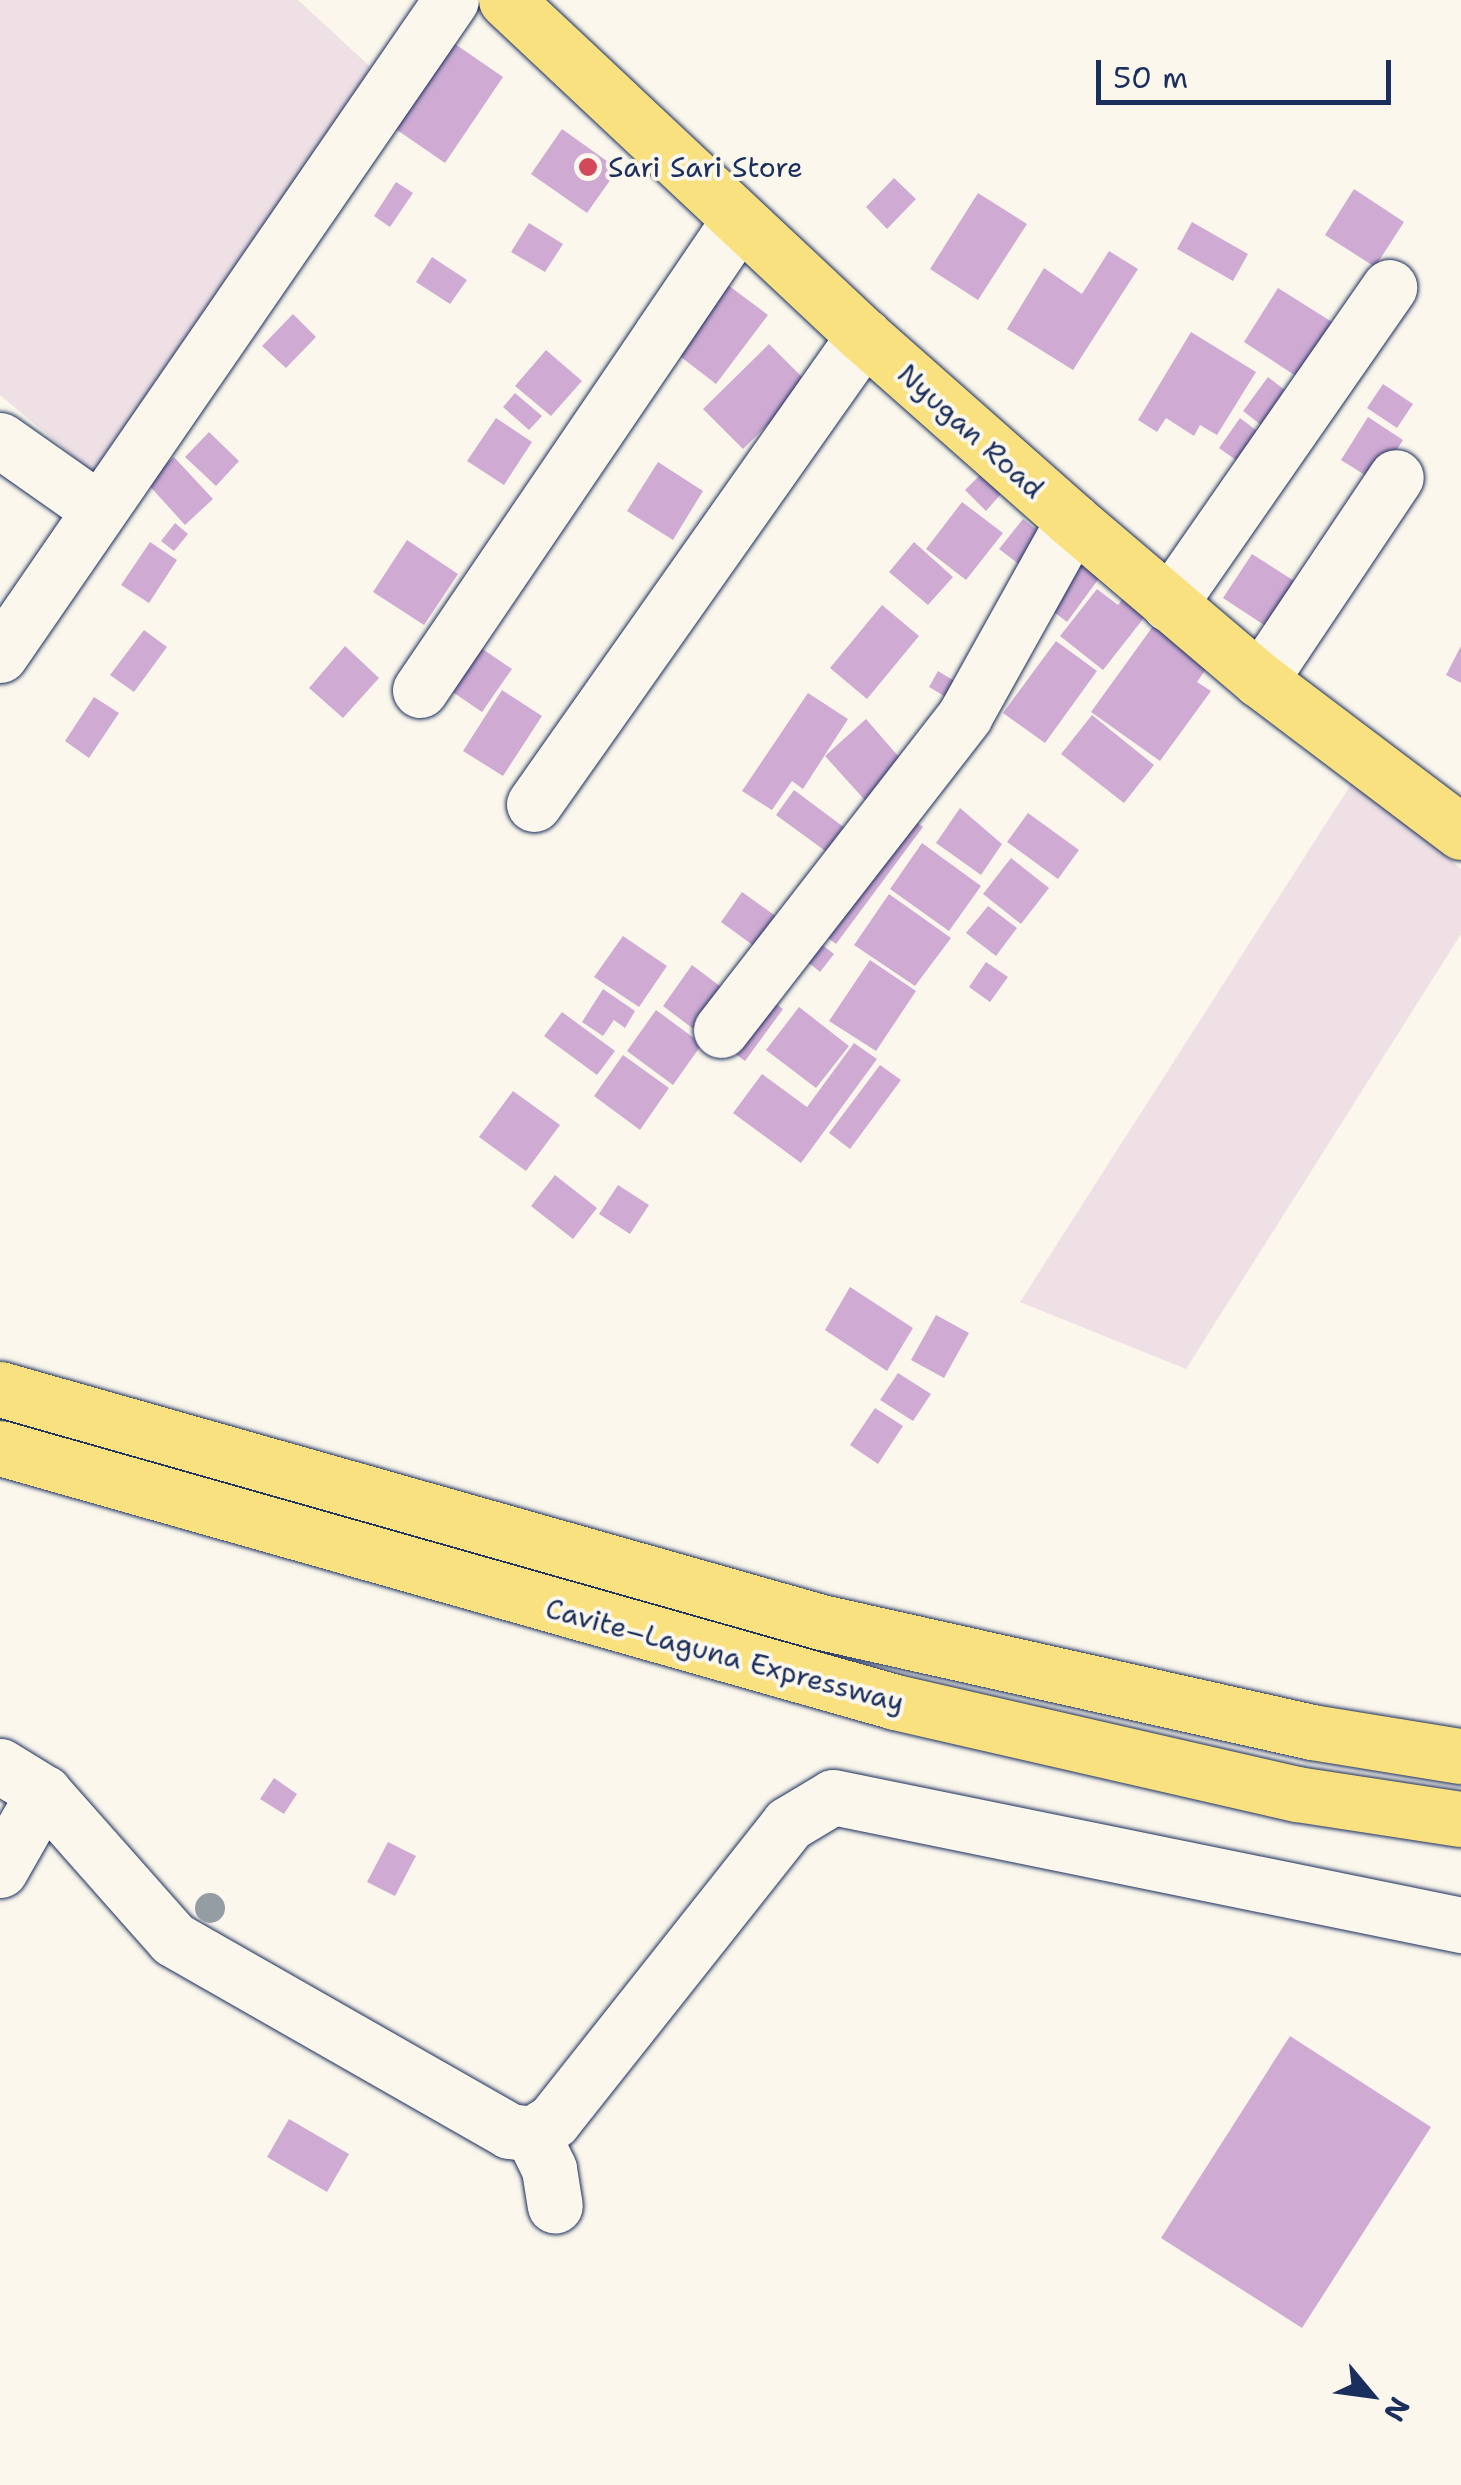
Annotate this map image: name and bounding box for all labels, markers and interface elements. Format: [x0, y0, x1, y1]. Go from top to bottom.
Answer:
scale bar [1101, 40, 1396, 102]
text: 50 m [1113, 57, 1188, 98]
place label: Sari Sari Store [608, 150, 803, 184]
marker: Sari Sari Store [577, 156, 599, 178]
street label: Nyugan Road [891, 357, 1051, 505]
street label: Cavite–Laguna Expressway [542, 1591, 908, 1719]
north arrow [1321, 2345, 1421, 2445]
text: N [1375, 2391, 1419, 2428]

